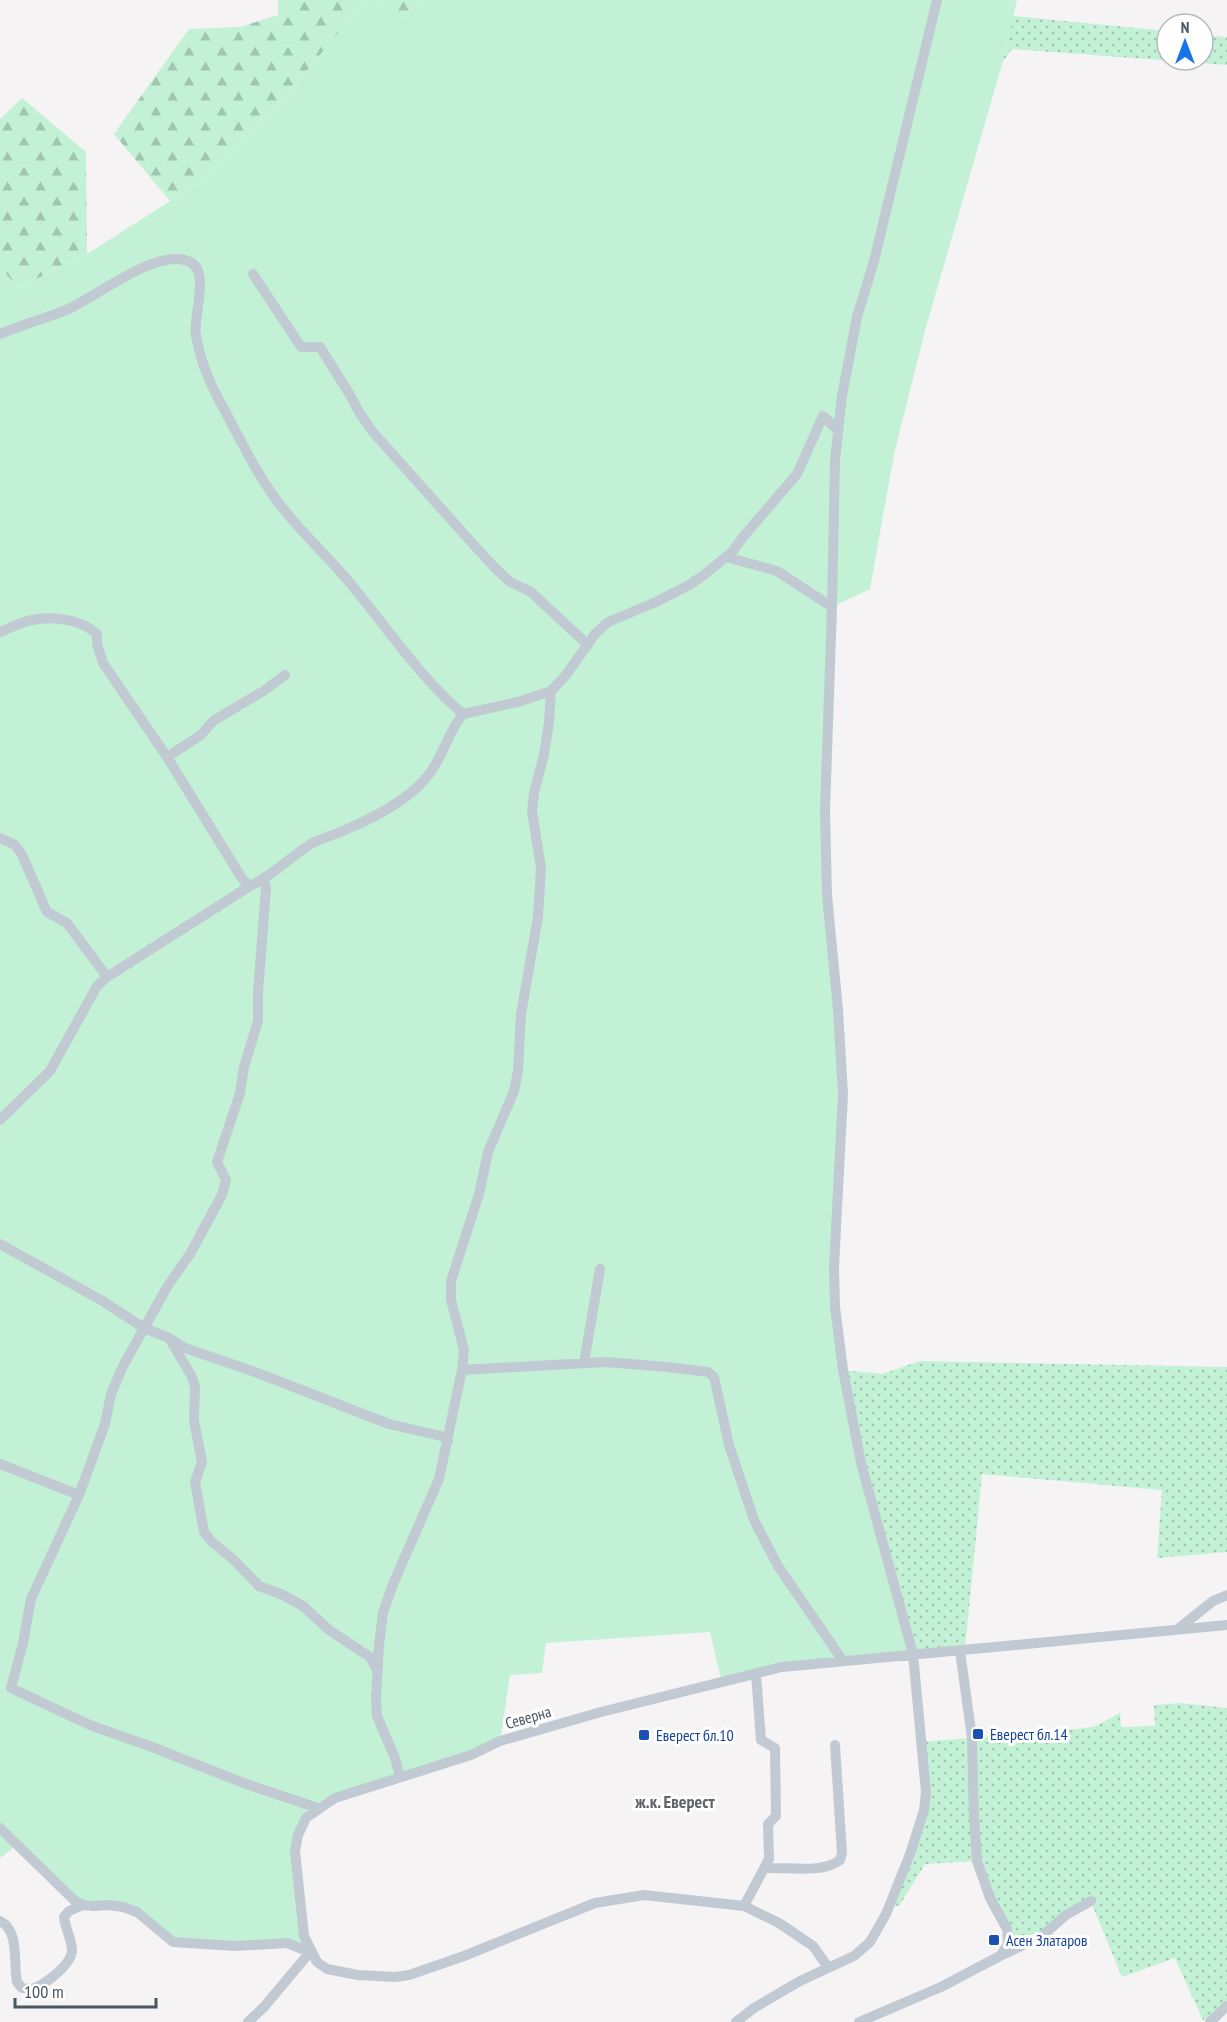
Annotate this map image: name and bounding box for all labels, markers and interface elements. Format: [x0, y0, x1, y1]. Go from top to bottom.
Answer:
north arrow [1155, 12, 1215, 72]
text: N [1181, 17, 1189, 37]
street label: Северна [503, 1701, 553, 1733]
place label: Еверест бл.14 [990, 1724, 1068, 1744]
place label: Еверест бл.10 [656, 1725, 734, 1745]
marker: Еверест бл.14 [971, 1727, 985, 1741]
marker: Еверест бл.10 [637, 1728, 651, 1742]
district label: ж.к. Еверест [634, 1790, 716, 1813]
place label: Асен Златаров [1006, 1930, 1087, 1950]
marker: Асен Златаров [987, 1933, 1001, 1947]
scale bar [15, 1971, 156, 2009]
text: 100 m [24, 1980, 64, 2003]

